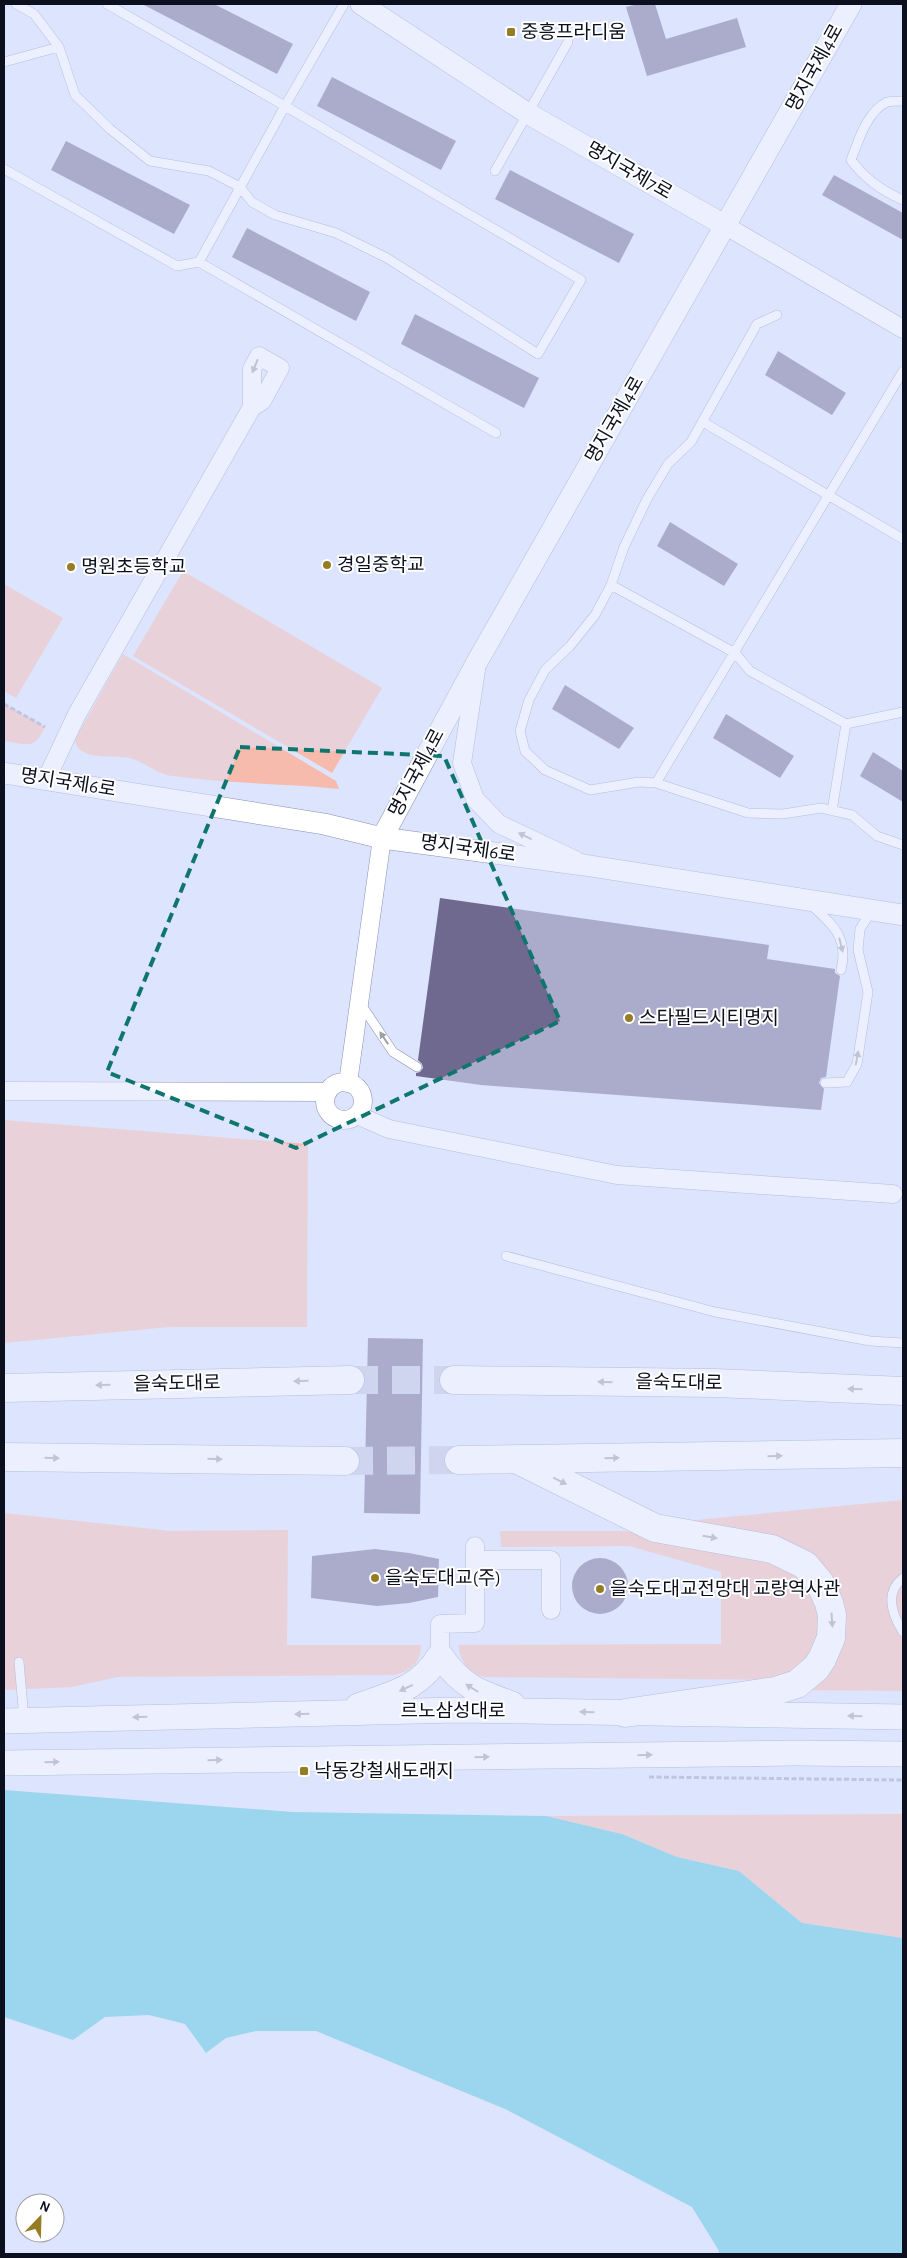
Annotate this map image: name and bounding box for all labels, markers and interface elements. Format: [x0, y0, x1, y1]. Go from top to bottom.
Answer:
street label: 명지국제4로 [782, 21, 847, 115]
place label: 중흥프라디움 [521, 22, 626, 42]
marker: 중흥프라디움 [505, 26, 517, 38]
street label: 명지국제7로 [583, 138, 676, 203]
one-way arrow [251, 359, 259, 374]
street label: 명지국제4로 [582, 373, 647, 467]
place label: 경일중학교 [337, 555, 424, 575]
place label: 명원초등학교 [81, 557, 186, 577]
marker: 경일중학교 [321, 559, 333, 571]
marker: 명원초등학교 [65, 561, 77, 573]
street label: 명지국제4로 [385, 725, 448, 820]
street label: 명지국제6로 [19, 765, 117, 800]
street label: 명지국제6로 [419, 832, 517, 865]
one-way arrow [518, 832, 532, 840]
one-way arrow [837, 938, 845, 953]
place label: 스타필드시티명지 [639, 1008, 779, 1028]
marker: 스타필드시티명지 [623, 1012, 635, 1024]
one-way arrow [379, 1032, 389, 1045]
one-way arrow [853, 1050, 861, 1065]
street label: 을숙도대로 [635, 1372, 723, 1393]
street label: 을숙도대로 [133, 1373, 221, 1394]
one-way arrow [293, 1377, 309, 1385]
one-way arrow [596, 1378, 612, 1386]
one-way arrow [95, 1382, 111, 1390]
one-way arrow [846, 1385, 862, 1393]
one-way arrow [767, 1452, 783, 1460]
one-way arrow [45, 1454, 61, 1462]
one-way arrow [605, 1454, 621, 1462]
one-way arrow [207, 1456, 223, 1464]
one-way arrow [552, 1477, 567, 1485]
one-way arrow [703, 1534, 719, 1542]
place label: 을숙도대교(주) [385, 1568, 501, 1588]
marker: 을숙도대교(주) [369, 1572, 381, 1584]
place label: 을숙도대교전망대 교량역사관 [610, 1579, 840, 1599]
marker: 을숙도대교전망대 교량역사관 [594, 1583, 606, 1595]
one-way arrow [828, 1612, 836, 1628]
one-way arrow [465, 1683, 479, 1693]
one-way arrow [399, 1684, 413, 1692]
street label: 르노삼성대로 [401, 1701, 505, 1721]
one-way arrow [579, 1708, 595, 1716]
one-way arrow [294, 1710, 310, 1718]
one-way arrow [846, 1712, 862, 1720]
one-way arrow [131, 1714, 147, 1722]
one-way arrow [637, 1750, 653, 1758]
one-way arrow [475, 1752, 491, 1760]
one-way arrow [207, 1756, 223, 1764]
one-way arrow [45, 1758, 61, 1766]
place label: 낙동강철새도래지 [314, 1761, 454, 1781]
marker: 낙동강철새도래지 [298, 1765, 310, 1777]
north arrow [15, 2193, 65, 2243]
text: N [37, 2199, 52, 2215]

